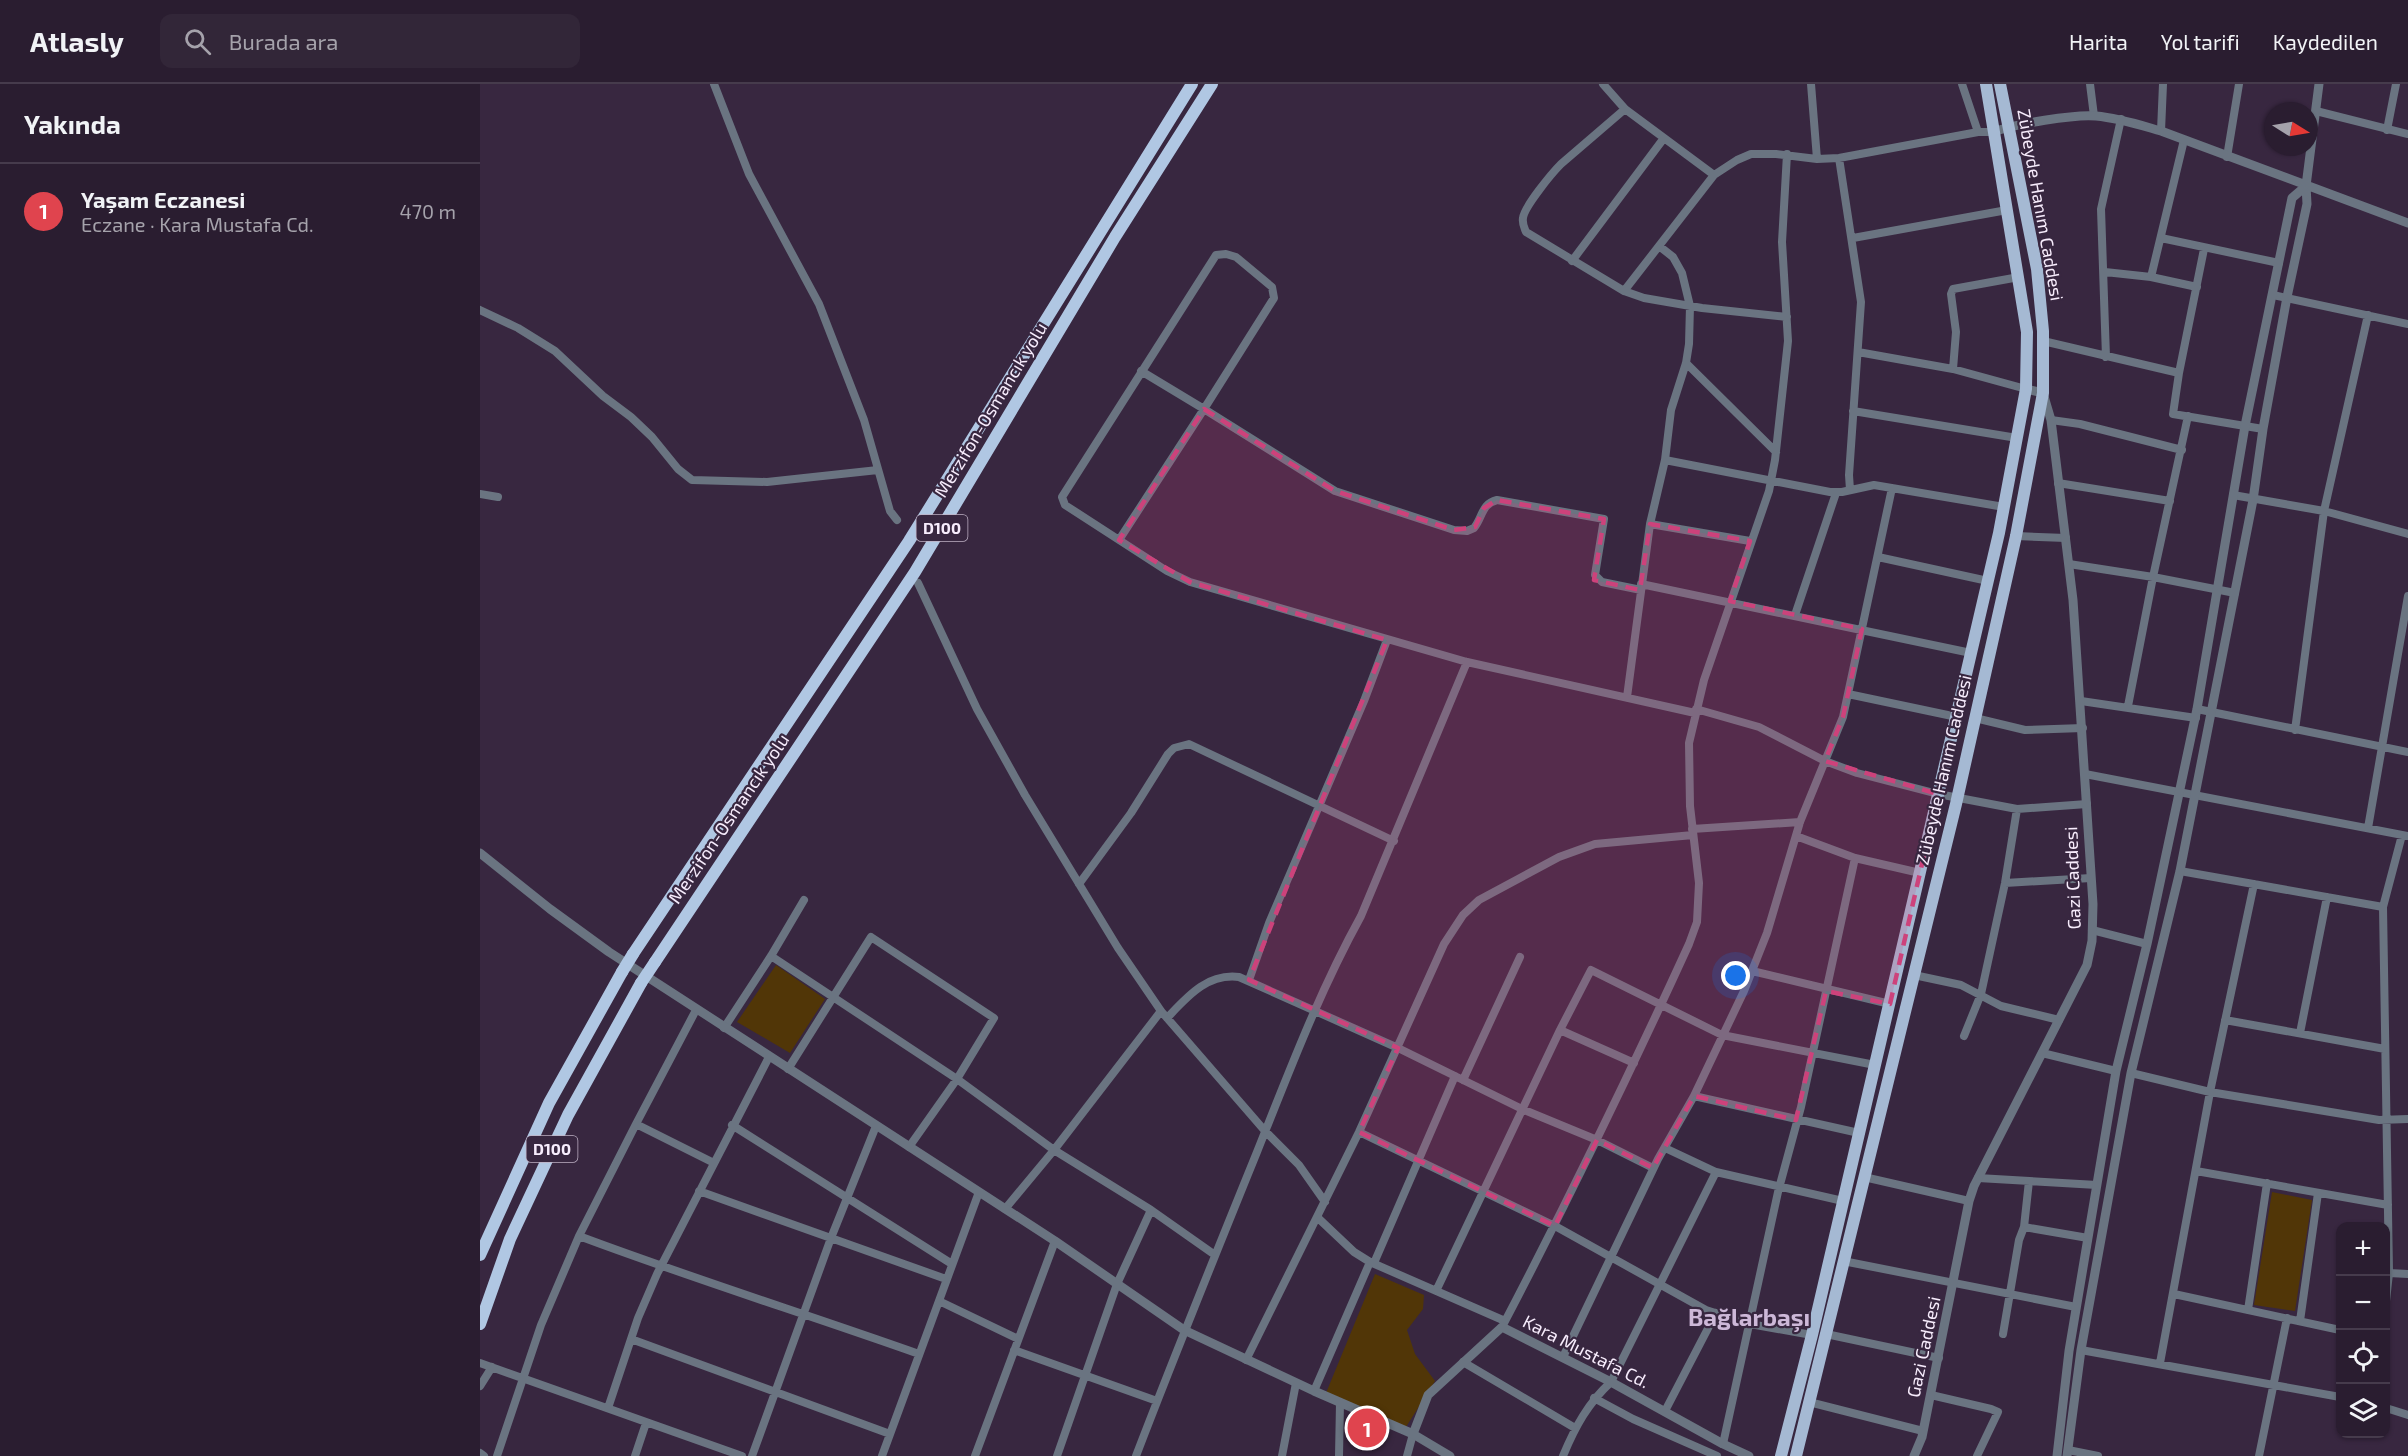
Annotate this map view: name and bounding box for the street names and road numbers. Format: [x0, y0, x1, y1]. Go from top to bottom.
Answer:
street label: Zübeyde Hanım Caddesi [2013, 107, 2069, 302]
street label: Merzifon-Osmancık yolu [929, 318, 1051, 501]
road number: D100 [916, 515, 968, 541]
street label: Zübeyde Hanım Caddesi [1910, 673, 1976, 867]
street label: Merzifon-Osmancık yolu [663, 729, 793, 908]
street label: Gazi Caddesi [2059, 826, 2085, 930]
road number: D100 [526, 1136, 578, 1162]
street label: Gazi Caddesi [1902, 1294, 1944, 1399]
street label: Kara Mustafa Cd. [1520, 1310, 1653, 1392]

